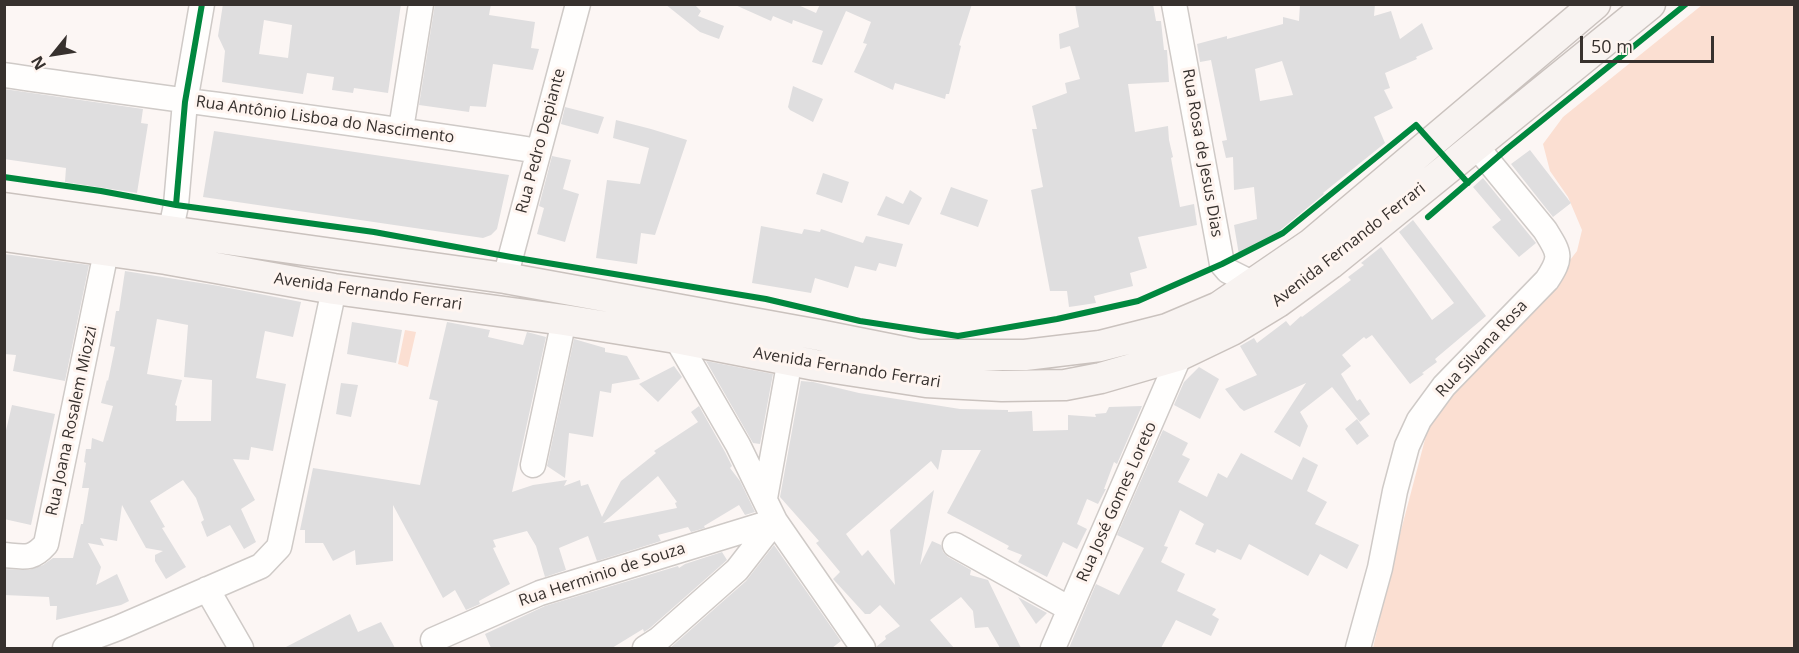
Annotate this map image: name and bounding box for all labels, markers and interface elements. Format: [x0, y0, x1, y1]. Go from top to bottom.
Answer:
north arrow [24, 24, 84, 84]
scale bar [1583, 24, 1716, 62]
text: 50 m [1591, 34, 1633, 58]
text: N [26, 52, 51, 74]
street label: Rua Pedro Depiante [512, 66, 570, 216]
street label: Rua Rosa de Jesus Dias [1178, 67, 1226, 239]
street label: Rua Antônio Lisboa do Nascimento [194, 92, 456, 148]
street label: Avenida Fernando Ferrari [1268, 179, 1430, 311]
street label: Avenida Fernando Ferrari [273, 269, 463, 315]
street label: Rua Silvana Rosa [1432, 297, 1532, 401]
street label: Rua Joana Rosalem Miozzi [42, 324, 102, 518]
street label: Avenida Fernando Ferrari [752, 344, 942, 392]
street label: Rua José Gomes Loreto [1073, 419, 1161, 585]
street label: Rua Herminio de Souza [516, 539, 688, 611]

